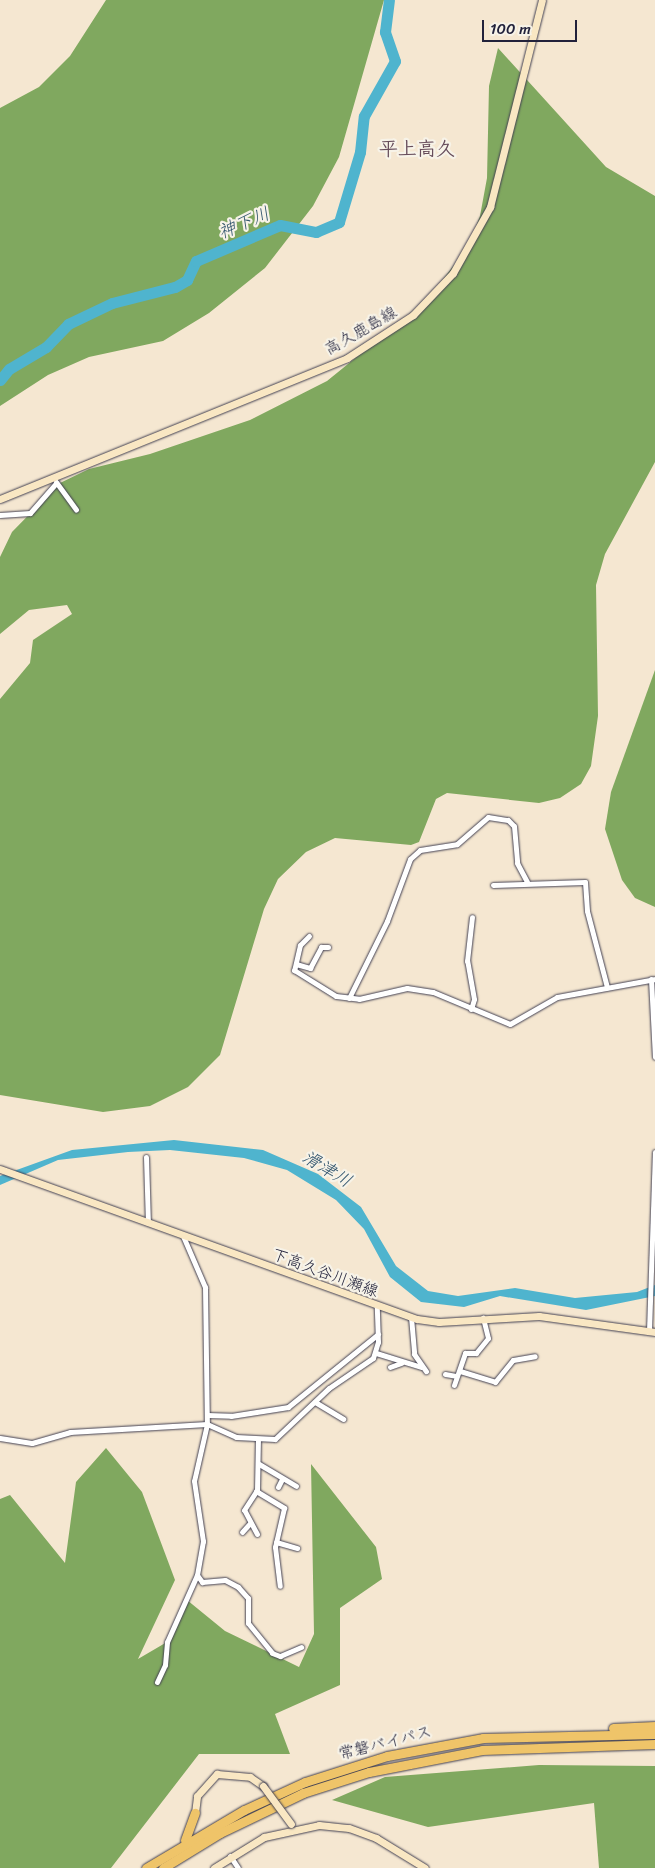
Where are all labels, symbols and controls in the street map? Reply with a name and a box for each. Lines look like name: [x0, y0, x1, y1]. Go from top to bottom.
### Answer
scale bar: [485, 10, 580, 42]
text: 100 m: [490, 16, 531, 42]
district label: 平上高久: [379, 138, 455, 160]
water label: 神下川: [215, 203, 273, 243]
street label: 高久鹿島線: [322, 303, 400, 359]
water label: 滑津川: [298, 1146, 356, 1192]
street label: 下高久谷川瀬線: [269, 1245, 381, 1301]
street label: 常磐バイパス: [336, 1722, 434, 1764]

